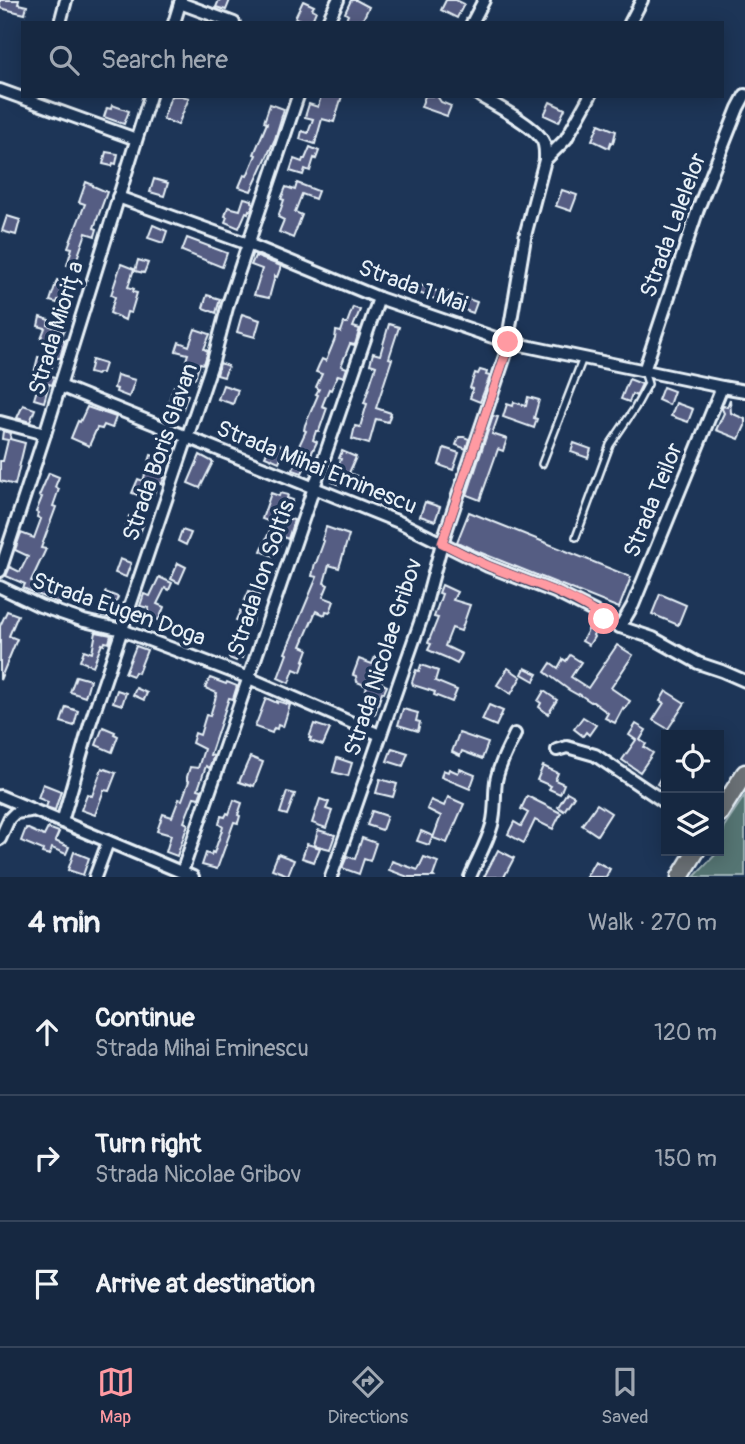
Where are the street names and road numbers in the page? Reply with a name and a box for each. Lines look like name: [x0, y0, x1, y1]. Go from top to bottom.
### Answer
street label: Strada Lalelelor: [633, 149, 713, 301]
street label: Strada 1 Mai: [355, 253, 471, 319]
street label: Strada Miorița: [22, 258, 90, 398]
street label: Strada Boris Glavan: [116, 359, 204, 545]
street label: Strada Mihai Eminescu: [212, 413, 422, 521]
street label: Strada Teilor: [617, 438, 689, 562]
street label: Strada Ion Soltîs: [221, 496, 301, 660]
street label: Strada Nicolae Gribov: [337, 554, 429, 760]
street label: Strada Eugen Doga: [28, 566, 210, 652]

